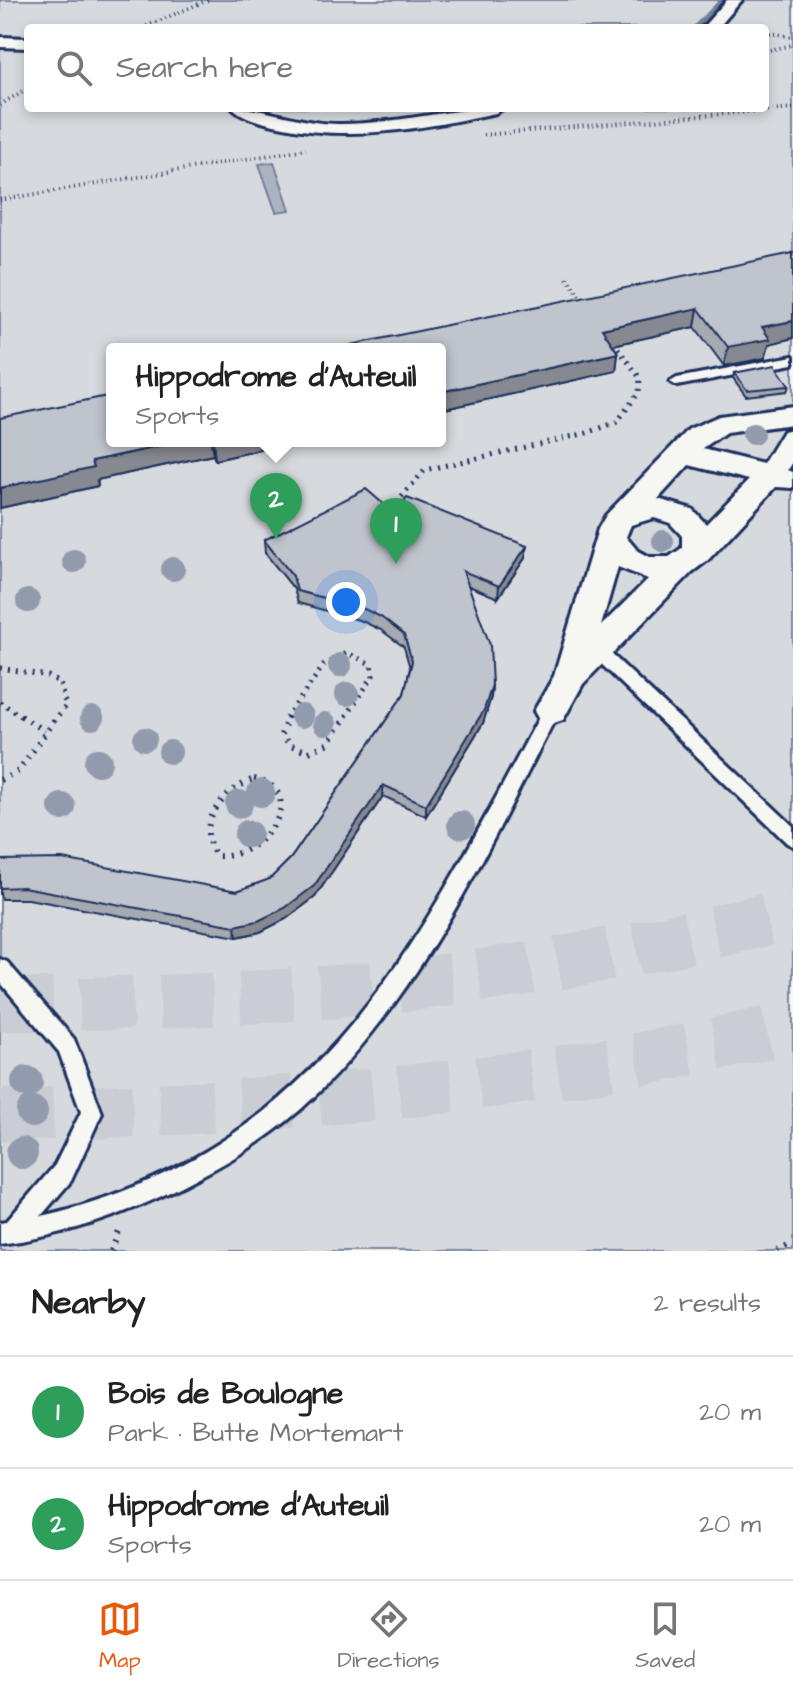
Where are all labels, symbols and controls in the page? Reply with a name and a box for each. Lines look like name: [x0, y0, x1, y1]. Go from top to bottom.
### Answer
search box: [24, 24, 769, 112]
icon: search: [52, 46, 96, 90]
text: Search here: [116, 47, 293, 89]
popup: [106, 343, 446, 447]
text: Hippodrome d'Auteuil: [136, 356, 416, 398]
text: Sports: [136, 398, 219, 434]
pin: 2: [250, 473, 302, 539]
pin: 1: [370, 498, 422, 564]
your location: [326, 582, 366, 622]
text: Nearby: [32, 1279, 146, 1327]
text: 2 results: [653, 1285, 761, 1321]
text: Bois de Boulogne: [108, 1373, 343, 1415]
text: 1: [56, 1394, 60, 1430]
text: 20 m: [699, 1394, 761, 1430]
text: Park · Butte Mortemart: [108, 1415, 403, 1451]
text: Hippodrome d'Auteuil: [108, 1485, 389, 1527]
text: 2: [51, 1506, 65, 1542]
text: 20 m: [699, 1506, 761, 1542]
text: Sports: [108, 1527, 192, 1563]
tab: Map: [98, 1597, 142, 1676]
tab: Directions: [337, 1597, 440, 1676]
tab: Saved: [635, 1597, 695, 1676]

